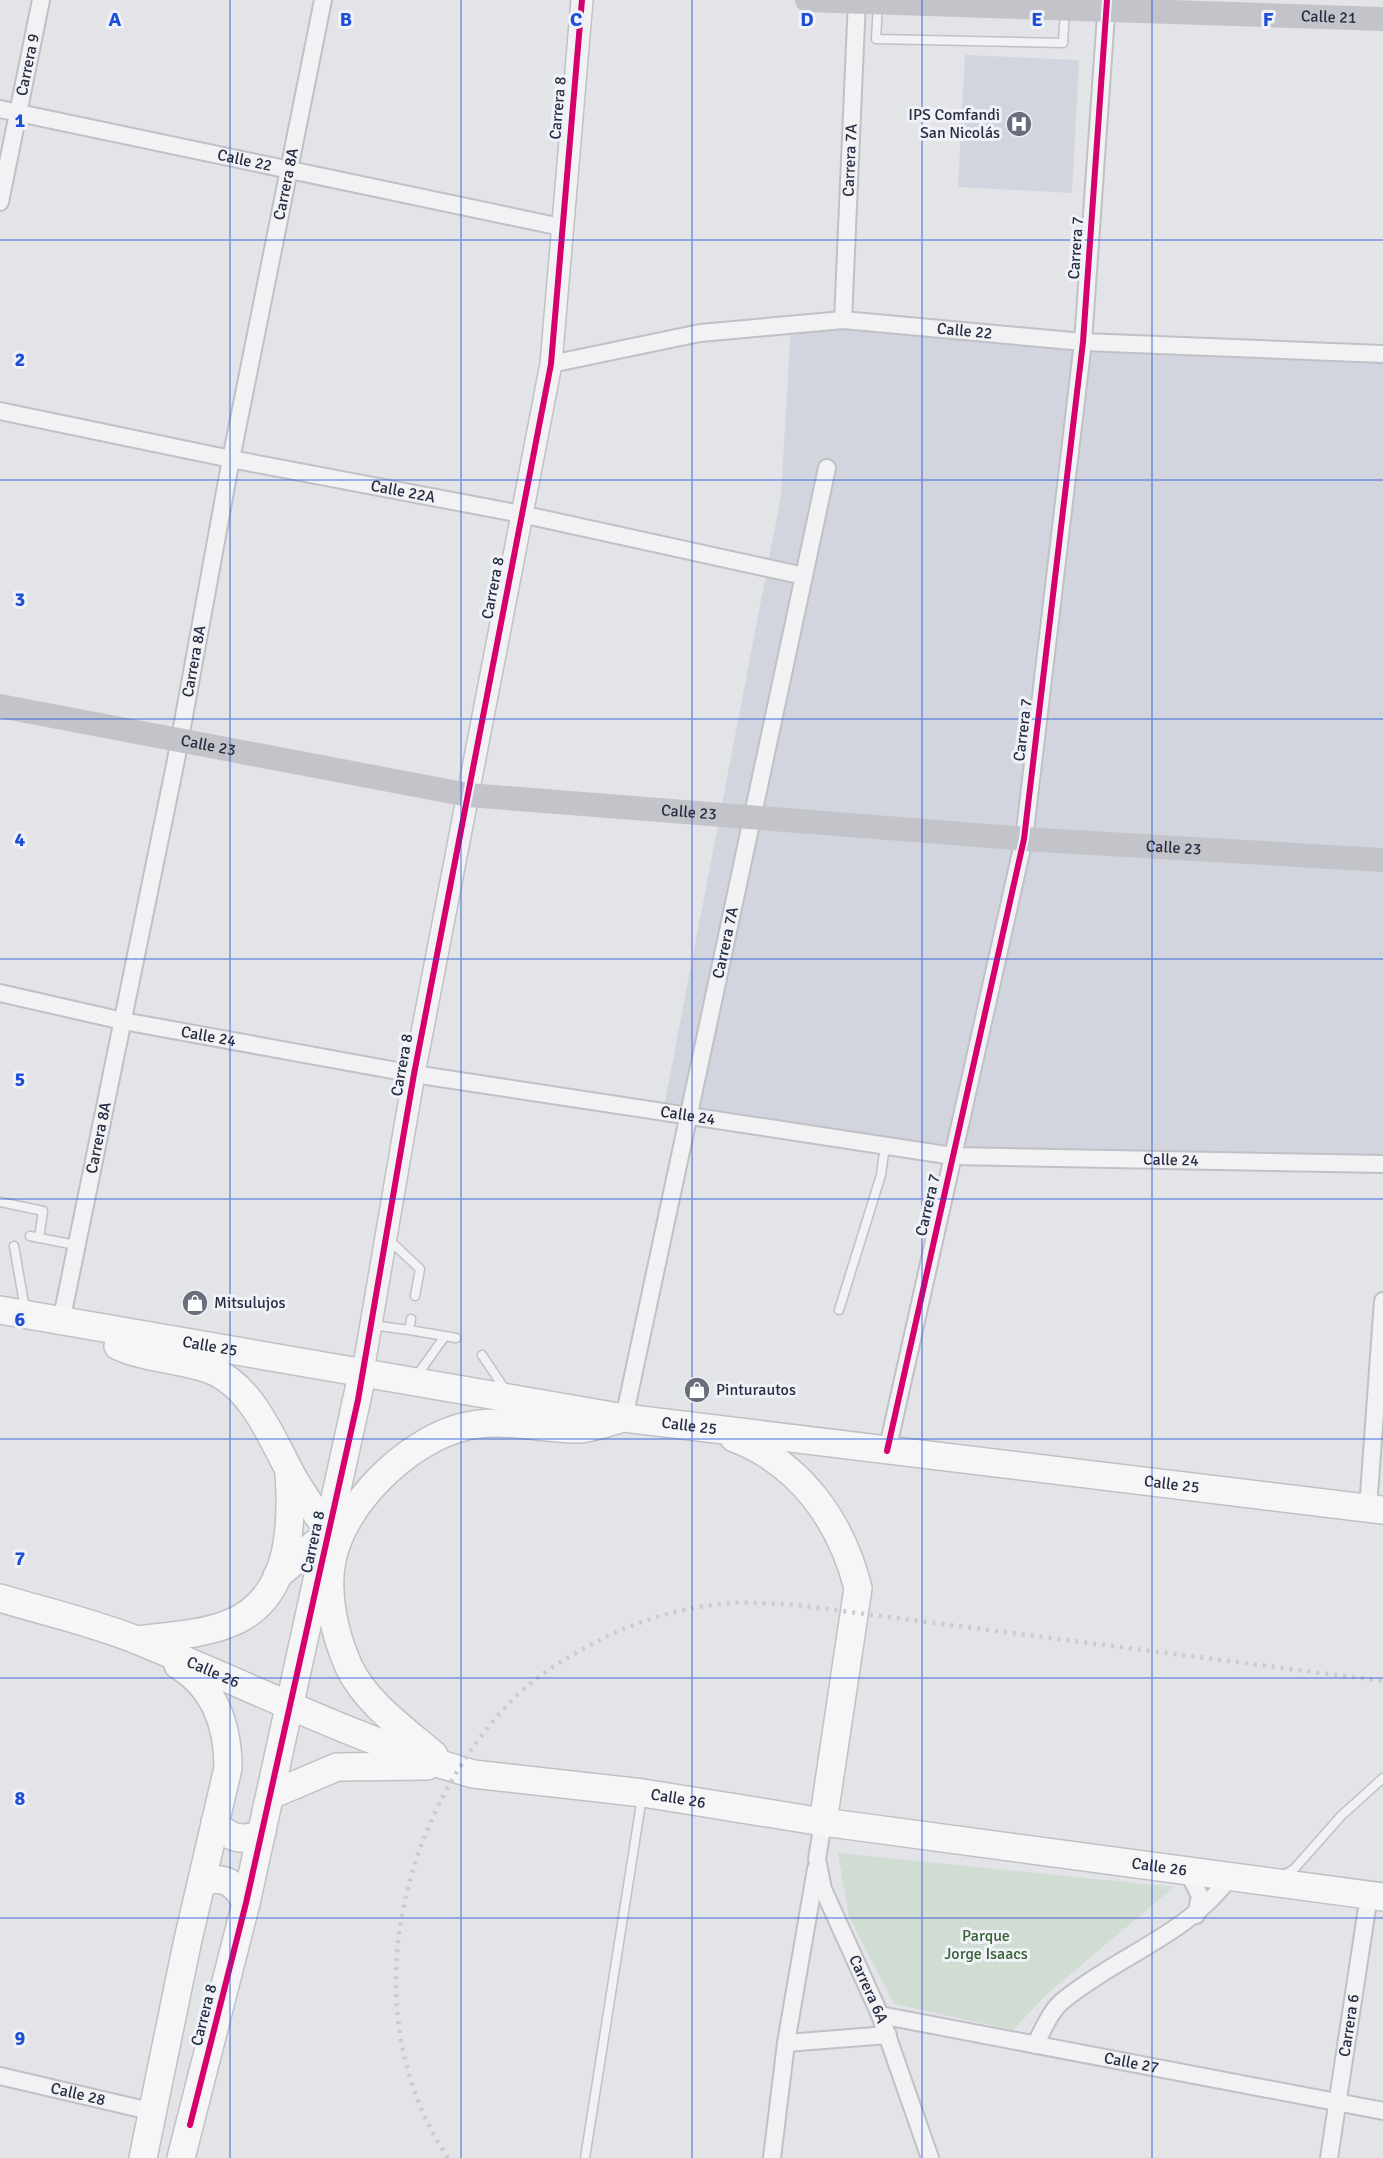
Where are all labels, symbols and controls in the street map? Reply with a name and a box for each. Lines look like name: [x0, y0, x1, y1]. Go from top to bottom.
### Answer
street label: Calle 21: [1301, 6, 1357, 28]
text: A: [109, 7, 122, 32]
text: B: [340, 7, 352, 32]
text: C: [570, 7, 582, 32]
text: D: [800, 7, 814, 32]
text: E: [1031, 7, 1043, 32]
text: F: [1263, 7, 1274, 32]
street label: Carrera 9: [12, 32, 44, 98]
street label: Carrera 8: [545, 76, 571, 140]
place label: IPS Comfandi San Nicolás: [908, 105, 1000, 143]
text: 1: [15, 108, 26, 133]
hospital icon: IPS Comfandi San Nicolás: [1004, 109, 1034, 139]
street label: Carrera 7A: [838, 123, 862, 197]
street label: Calle 22: [215, 145, 274, 176]
street label: Carrera 8A: [269, 146, 303, 222]
street label: Carrera 7: [1064, 216, 1088, 280]
street label: Calle 22: [936, 319, 993, 344]
text: 2: [15, 347, 25, 372]
street label: Calle 22A: [369, 476, 437, 508]
street label: Carrera 8: [477, 555, 509, 621]
text: 3: [15, 587, 25, 612]
street label: Carrera 8A: [178, 623, 210, 699]
street label: Carrera 7: [1009, 697, 1037, 763]
street label: Calle 23: [179, 731, 237, 761]
street label: Calle 23: [660, 800, 717, 825]
text: 4: [15, 827, 26, 852]
street label: Calle 23: [1145, 836, 1202, 859]
street label: Carrera 7A: [708, 905, 743, 981]
street label: Calle 24: [179, 1022, 238, 1051]
street label: Carrera 8: [387, 1032, 417, 1098]
text: 5: [15, 1067, 25, 1092]
street label: Carrera 8A: [82, 1100, 116, 1176]
street label: Calle 24: [659, 1102, 717, 1130]
street label: Calle 24: [1143, 1150, 1199, 1171]
street label: Carrera 7: [911, 1172, 945, 1238]
shop icon: Mitsulujos: [180, 1288, 210, 1318]
place label: Mitsulujos: [214, 1293, 286, 1313]
text: 6: [15, 1307, 26, 1332]
street label: Calle 25: [181, 1332, 239, 1361]
shop icon: Pinturautos: [682, 1375, 712, 1405]
place label: Pinturautos: [716, 1380, 796, 1400]
street label: Calle 25: [660, 1413, 718, 1439]
street label: Calle 25: [1143, 1471, 1201, 1498]
street label: Carrera 8: [297, 1509, 329, 1575]
text: 7: [15, 1546, 26, 1571]
street label: Calle 26: [184, 1652, 243, 1693]
street label: Calle 26: [649, 1784, 707, 1813]
text: 8: [15, 1786, 26, 1811]
street label: Calle 26: [1130, 1853, 1188, 1881]
park label: Parque Jorge Isaacs: [944, 1926, 1028, 1964]
street label: Carrera 6A: [844, 1952, 892, 2026]
street label: Carrera 8: [187, 1982, 221, 2048]
street label: Carrera 6: [1335, 1993, 1364, 2058]
text: 9: [15, 2026, 26, 2051]
street label: Calle 27: [1102, 2048, 1161, 2078]
street label: Calle 28: [49, 2078, 107, 2110]

